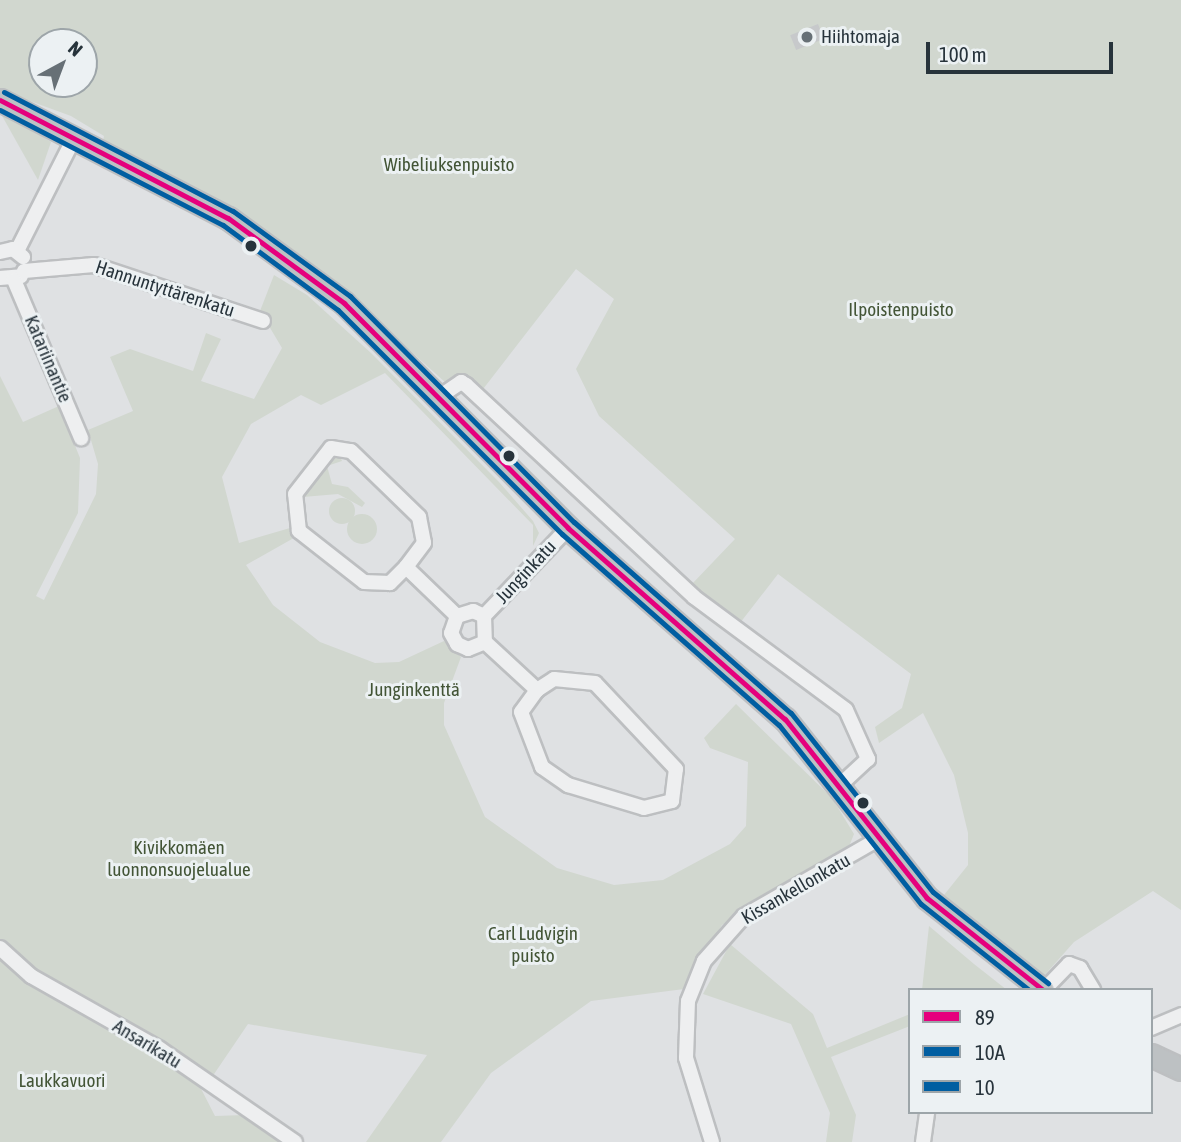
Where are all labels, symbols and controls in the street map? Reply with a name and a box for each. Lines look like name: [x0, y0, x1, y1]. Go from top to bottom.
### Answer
place label: Hiihtomaja: [821, 26, 900, 48]
north arrow: [28, 28, 98, 98]
scale bar: [929, 28, 1116, 72]
marker: Hiihtomaja: [799, 29, 815, 45]
text: N: [64, 37, 87, 61]
text: 100 m: [939, 42, 987, 66]
park label: Wibeliuksenpuisto: [384, 154, 514, 176]
unlabelled marker: [244, 239, 258, 253]
street label: Hannuntyttärenkatu: [92, 256, 238, 322]
park label: Ilpoistenpuisto: [848, 299, 954, 321]
street label: Katariinantie: [20, 312, 76, 406]
unlabelled marker: [502, 449, 516, 463]
street label: Junginkatu: [491, 536, 561, 608]
park label: Junginkenttä: [368, 679, 460, 701]
unlabelled marker: [856, 796, 870, 810]
park label: Kivikkomäen luonnonsuojelualue: [107, 837, 251, 881]
street label: Kissankellonkatu: [738, 849, 854, 929]
park label: Carl Ludvigin puisto: [488, 923, 578, 967]
legend: [908, 988, 1153, 1114]
text: 89: [975, 1005, 995, 1029]
street label: Ansarikatu: [109, 1015, 185, 1073]
text: 10A: [975, 1040, 1005, 1064]
park label: Laukkavuori: [19, 1070, 105, 1092]
text: 10: [975, 1075, 995, 1099]

